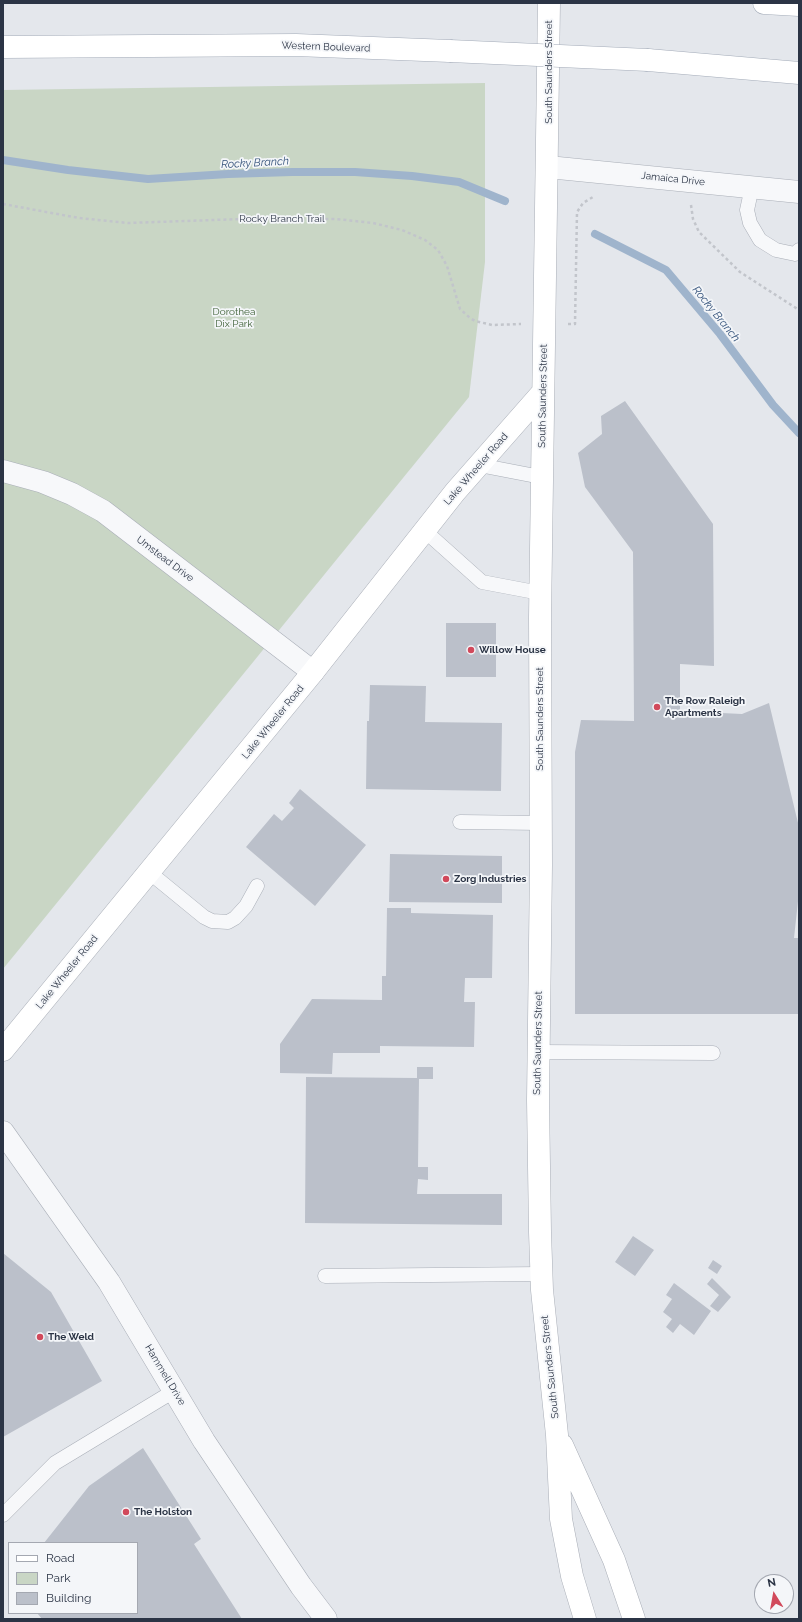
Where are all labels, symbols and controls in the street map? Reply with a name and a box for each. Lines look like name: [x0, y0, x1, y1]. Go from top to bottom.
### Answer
street label: South Saunders Street: [543, 20, 555, 124]
street label: Western Boulevard: [281, 39, 371, 55]
water label: Rocky Branch: [221, 155, 289, 171]
street label: Jamaica Drive: [640, 170, 706, 188]
street label: Rocky Branch Trail: [239, 213, 325, 225]
water label: Rocky Branch: [689, 283, 743, 345]
park label: Dorothea Dix Park: [213, 306, 255, 330]
street label: South Saunders Street: [536, 344, 550, 448]
street label: Lake Wheeler Road: [441, 431, 511, 507]
street label: Umstead Drive: [134, 534, 196, 584]
place label: Willow House: [479, 644, 546, 656]
marker: Willow House: [466, 645, 476, 655]
street label: South Saunders Street: [534, 667, 546, 771]
street label: Lake Wheeler Road: [240, 683, 306, 761]
place label: The Row Raleigh Apartments: [665, 695, 745, 718]
marker: The Row Raleigh Apartments: [652, 702, 662, 712]
place label: Zorg Industries: [454, 873, 526, 885]
marker: Zorg Industries: [441, 874, 451, 884]
street label: Lake Wheeler Road: [34, 933, 100, 1011]
street label: South Saunders Street: [531, 991, 545, 1095]
street label: South Saunders Street: [539, 1315, 561, 1419]
place label: The Weld: [48, 1331, 94, 1343]
marker: The Weld: [35, 1332, 45, 1342]
street label: Hammell Drive: [142, 1342, 188, 1408]
place label: The Holston: [134, 1506, 192, 1518]
marker: The Holston: [121, 1507, 131, 1517]
legend: [8, 1542, 138, 1614]
text: Road: [46, 1551, 75, 1565]
text: Park: [46, 1571, 71, 1585]
north arrow: [754, 1574, 794, 1614]
text: N: [766, 1576, 777, 1590]
text: Building: [46, 1591, 92, 1605]

